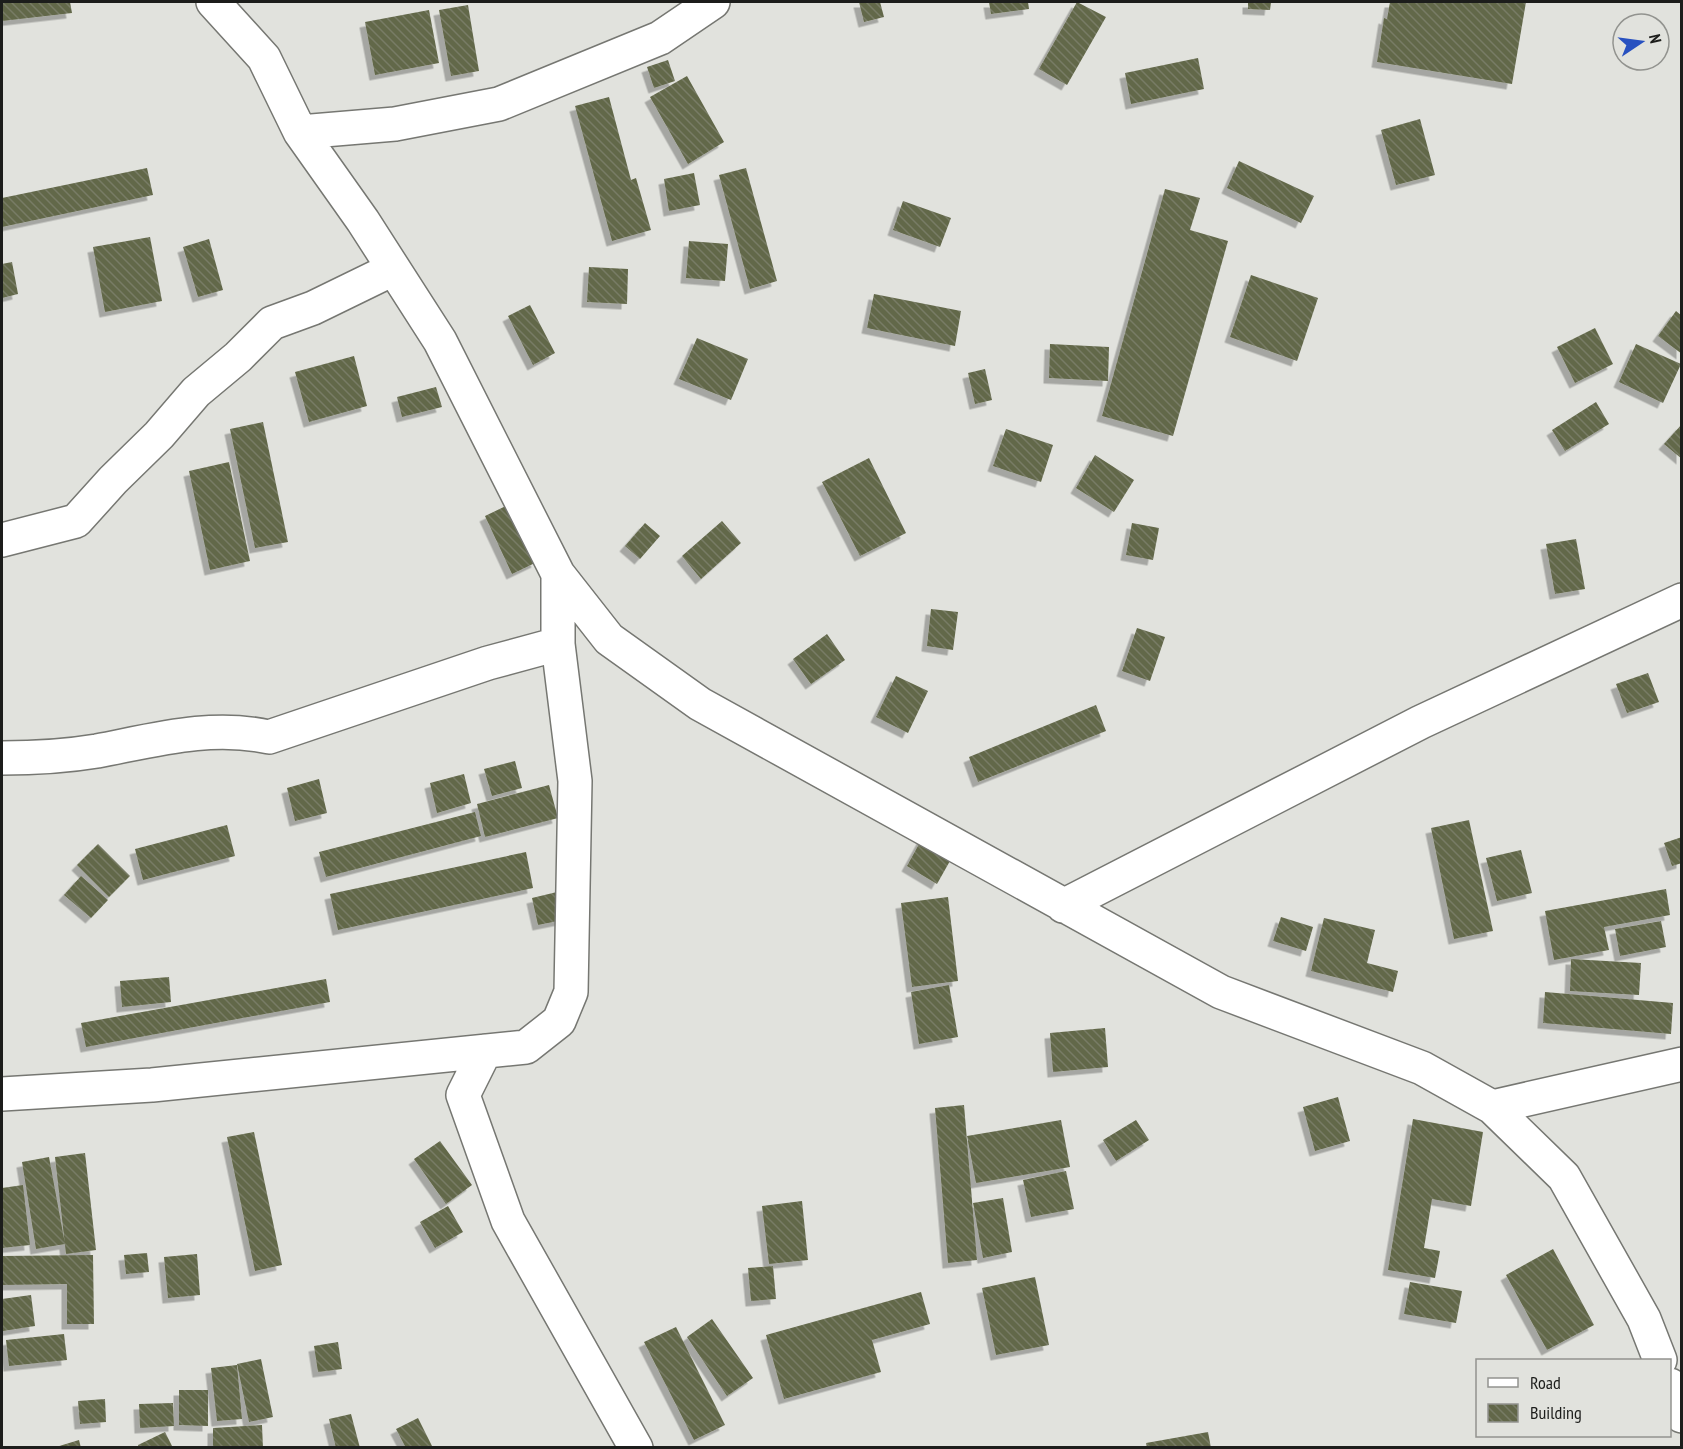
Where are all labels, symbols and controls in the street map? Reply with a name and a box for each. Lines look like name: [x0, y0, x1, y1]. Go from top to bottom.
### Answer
north arrow: [1611, 12, 1671, 72]
text: N: [1645, 32, 1666, 45]
legend: [1476, 1359, 1671, 1437]
text: Road: [1530, 1371, 1561, 1394]
text: Building: [1530, 1401, 1582, 1424]

